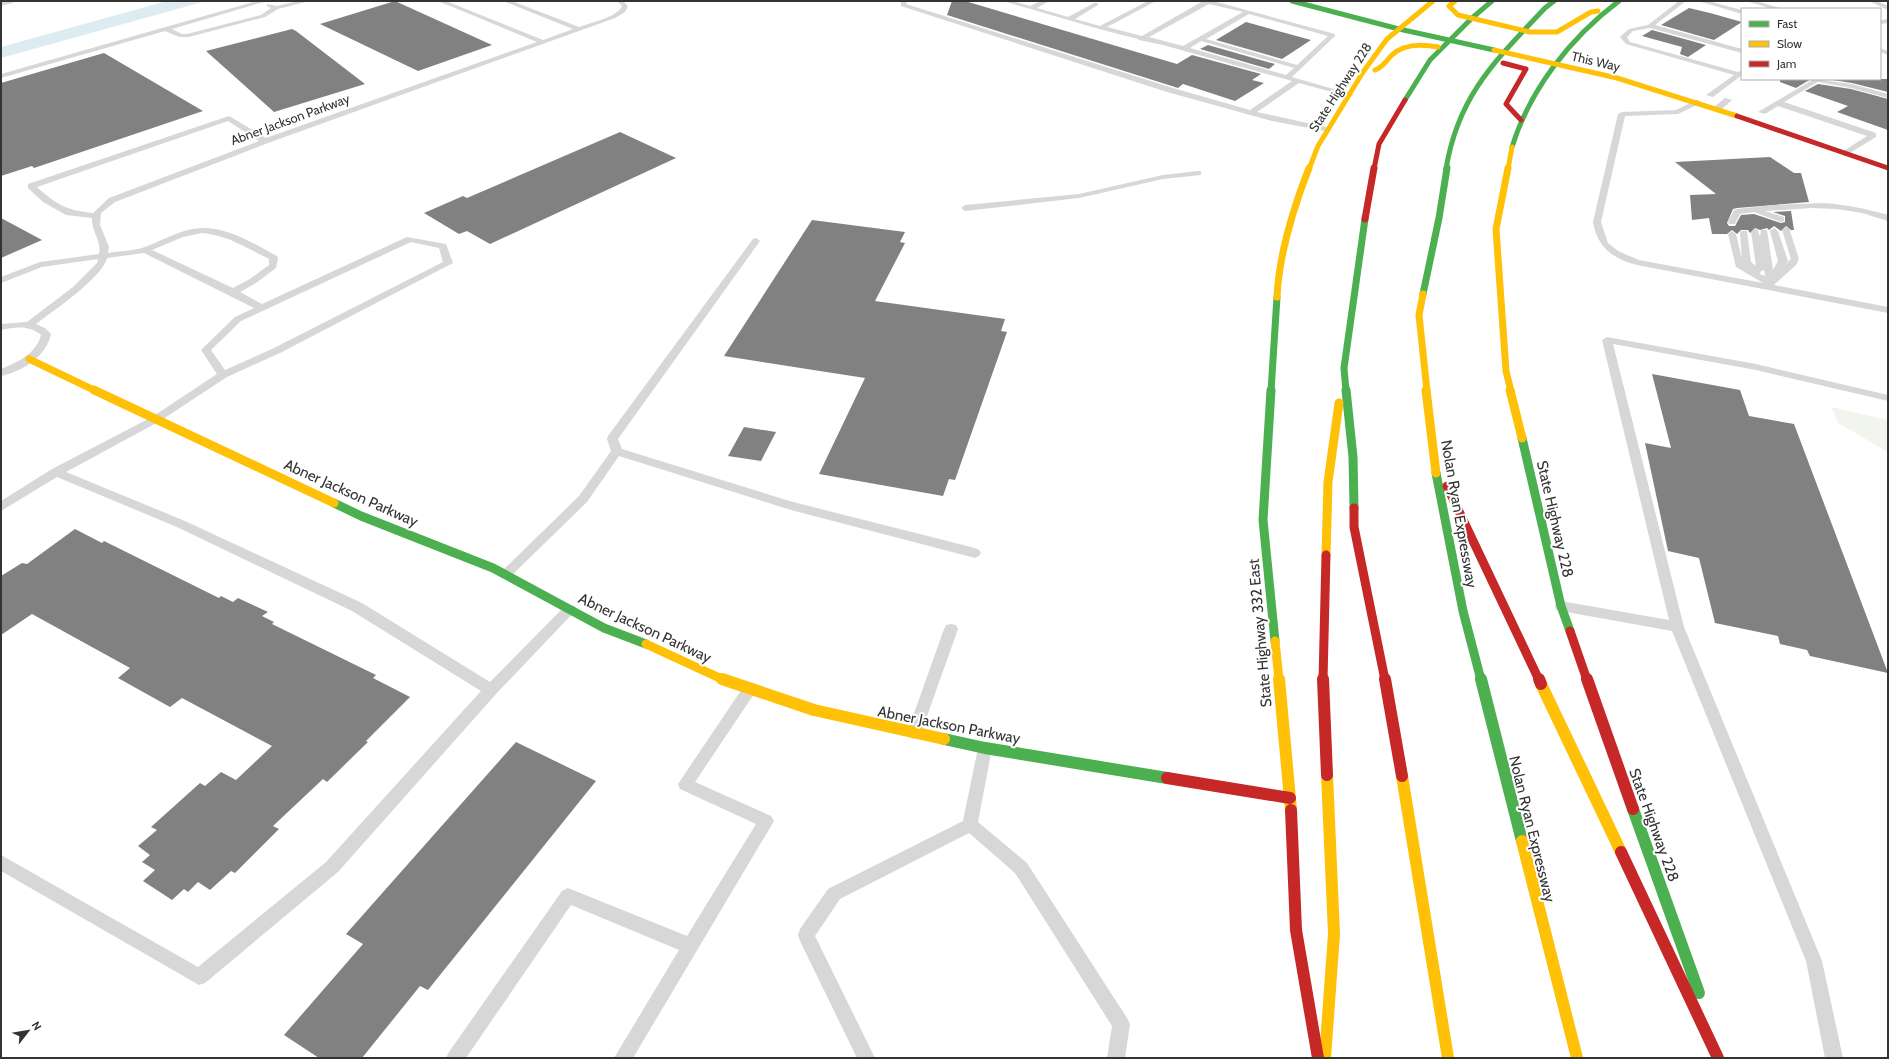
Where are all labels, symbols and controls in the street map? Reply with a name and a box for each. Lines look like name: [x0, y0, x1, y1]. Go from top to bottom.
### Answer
legend: [1741, 8, 1881, 80]
text: Fast: [1777, 16, 1797, 31]
text: Slow: [1777, 36, 1802, 51]
street label: State Highway 228: [1305, 39, 1375, 135]
street label: This Way: [1570, 48, 1622, 74]
text: Jam: [1776, 56, 1796, 71]
street label: Abner Jackson Parkway: [228, 90, 352, 148]
street label: Nolan Ryan Expressway: [1437, 438, 1481, 590]
street label: Abner Jackson Parkway: [281, 455, 421, 531]
street label: State Highway 228: [1533, 459, 1577, 579]
street label: State Highway 332 East: [1245, 558, 1275, 708]
street label: Abner Jackson Parkway: [576, 589, 715, 667]
street label: Abner Jackson Parkway: [876, 702, 1022, 748]
street label: Nolan Ryan Expressway: [1505, 754, 1559, 904]
street label: State Highway 228: [1625, 766, 1683, 884]
north arrow: [8, 1011, 48, 1051]
text: N: [29, 1019, 45, 1033]

